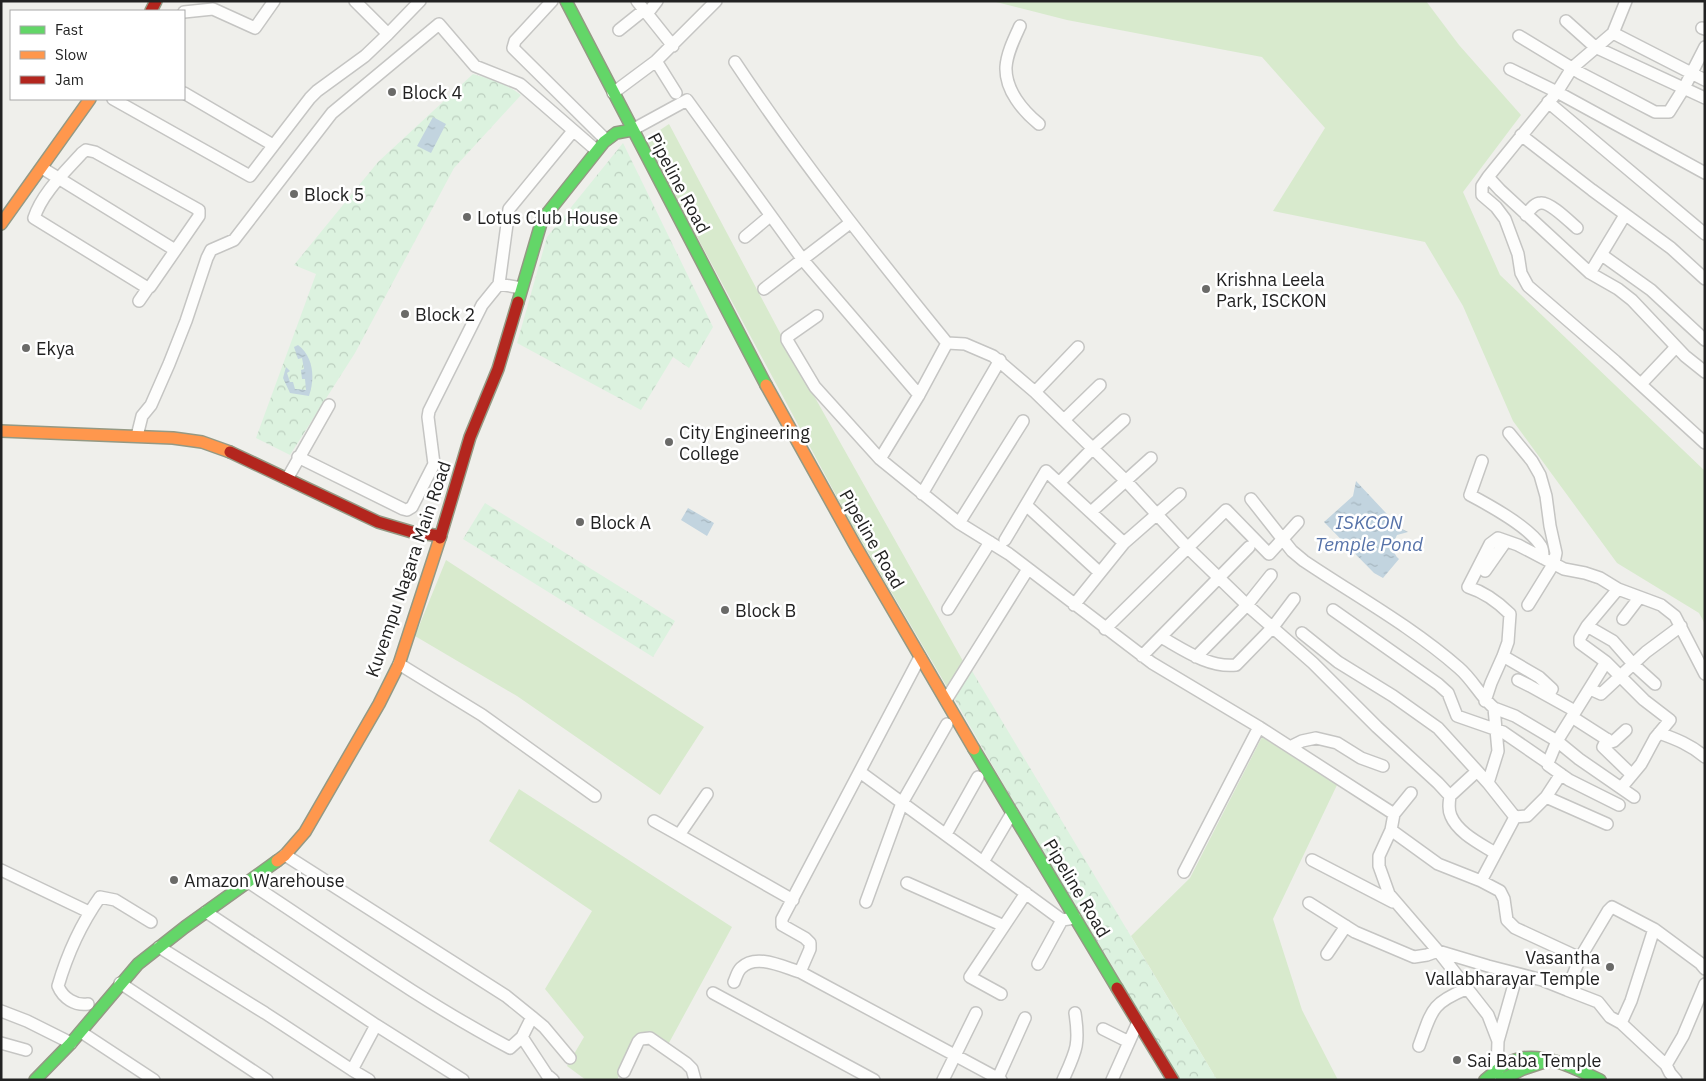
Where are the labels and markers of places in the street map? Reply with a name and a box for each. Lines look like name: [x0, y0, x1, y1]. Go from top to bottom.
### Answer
place label: Block 4: [402, 81, 463, 104]
marker: Block 4: [386, 86, 398, 98]
place label: Block 5: [304, 183, 364, 206]
marker: Block 5: [288, 188, 300, 200]
place label: Lotus Club House: [477, 206, 618, 229]
marker: Lotus Club House: [461, 211, 473, 223]
place label: Krishna Leela Park, ISCKON: [1216, 268, 1327, 312]
marker: Krishna Leela Park, ISCKON: [1200, 283, 1212, 295]
place label: Block 2: [415, 303, 475, 326]
marker: Block 2: [399, 308, 411, 320]
place label: Ekya: [36, 337, 75, 360]
marker: Ekya: [20, 342, 32, 354]
place label: City Engineering College: [679, 421, 810, 465]
marker: City Engineering College: [663, 436, 675, 448]
place label: Block A: [590, 511, 652, 534]
marker: Block A: [574, 516, 586, 528]
place label: Block B: [735, 599, 796, 622]
marker: Block B: [719, 604, 731, 616]
place label: Amazon Warehouse: [184, 869, 345, 892]
marker: Amazon Warehouse: [168, 874, 180, 886]
place label: Vasantha Vallabharayar Temple: [1425, 946, 1600, 990]
marker: Vasantha Vallabharayar Temple: [1604, 961, 1616, 973]
place label: Sai Baba Temple: [1467, 1049, 1602, 1072]
marker: Sai Baba Temple: [1451, 1054, 1463, 1066]

